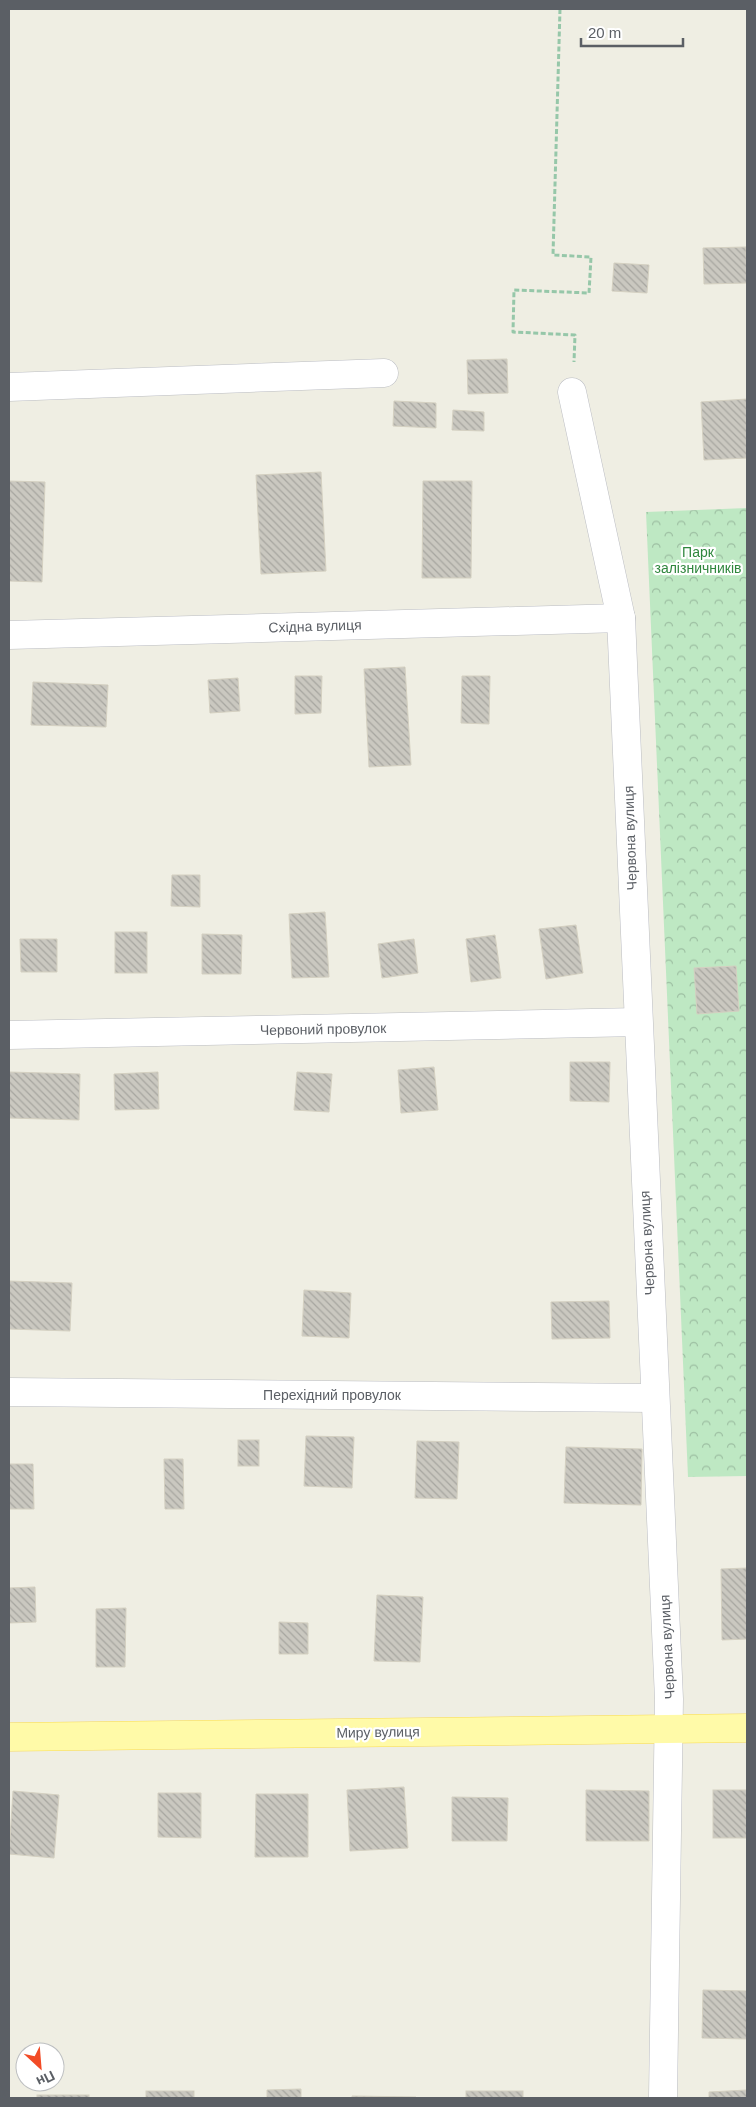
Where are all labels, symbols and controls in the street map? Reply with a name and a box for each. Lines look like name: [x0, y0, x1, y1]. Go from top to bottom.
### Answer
scale bar: [581, 15, 684, 47]
text: 20 m: [588, 24, 621, 41]
park label: Парк залізничників: [655, 544, 741, 576]
street label: Східна вулиця: [268, 616, 362, 636]
street label: Червона вулиця: [620, 785, 640, 891]
street label: Червоний провулок: [260, 1020, 387, 1038]
street label: Червона вулиця: [636, 1190, 658, 1296]
street label: Перехідний провулок: [263, 1387, 402, 1403]
street label: Червона вулиця: [656, 1594, 678, 1700]
street label: Миру вулиця: [336, 1723, 420, 1741]
north arrow: [15, 2042, 65, 2092]
text: Пн: [34, 2067, 58, 2090]

